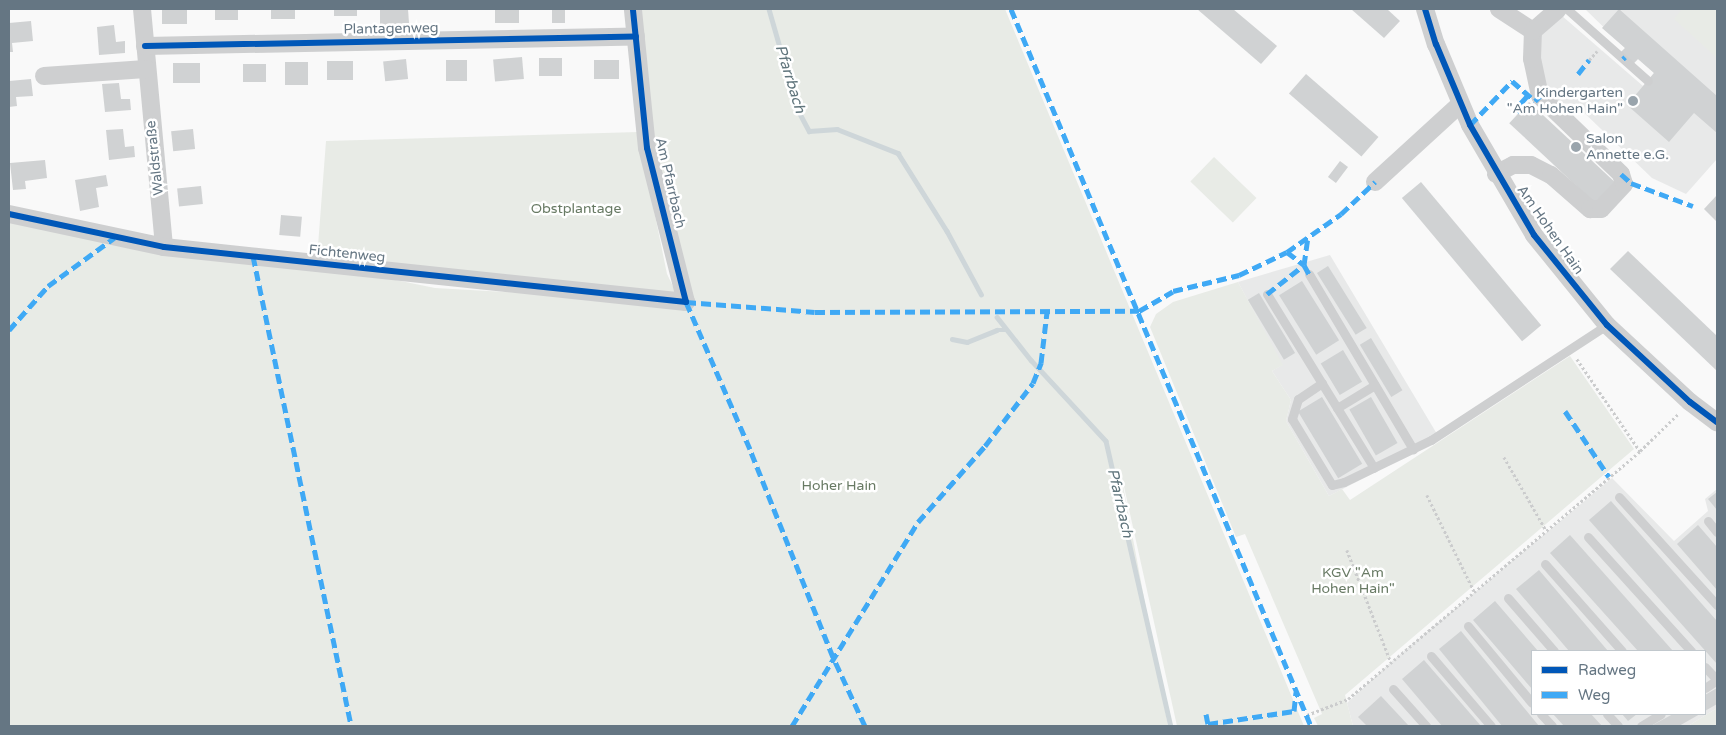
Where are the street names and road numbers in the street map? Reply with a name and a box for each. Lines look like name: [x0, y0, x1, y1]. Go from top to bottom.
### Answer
street label: Plantagenweg: [343, 20, 439, 38]
street label: Waldstraße: [143, 120, 167, 196]
street label: Am Pfarrbach: [651, 136, 689, 230]
street label: Am Hohen Hain: [1513, 182, 1587, 278]
street label: Fichtenweg: [308, 242, 386, 266]

